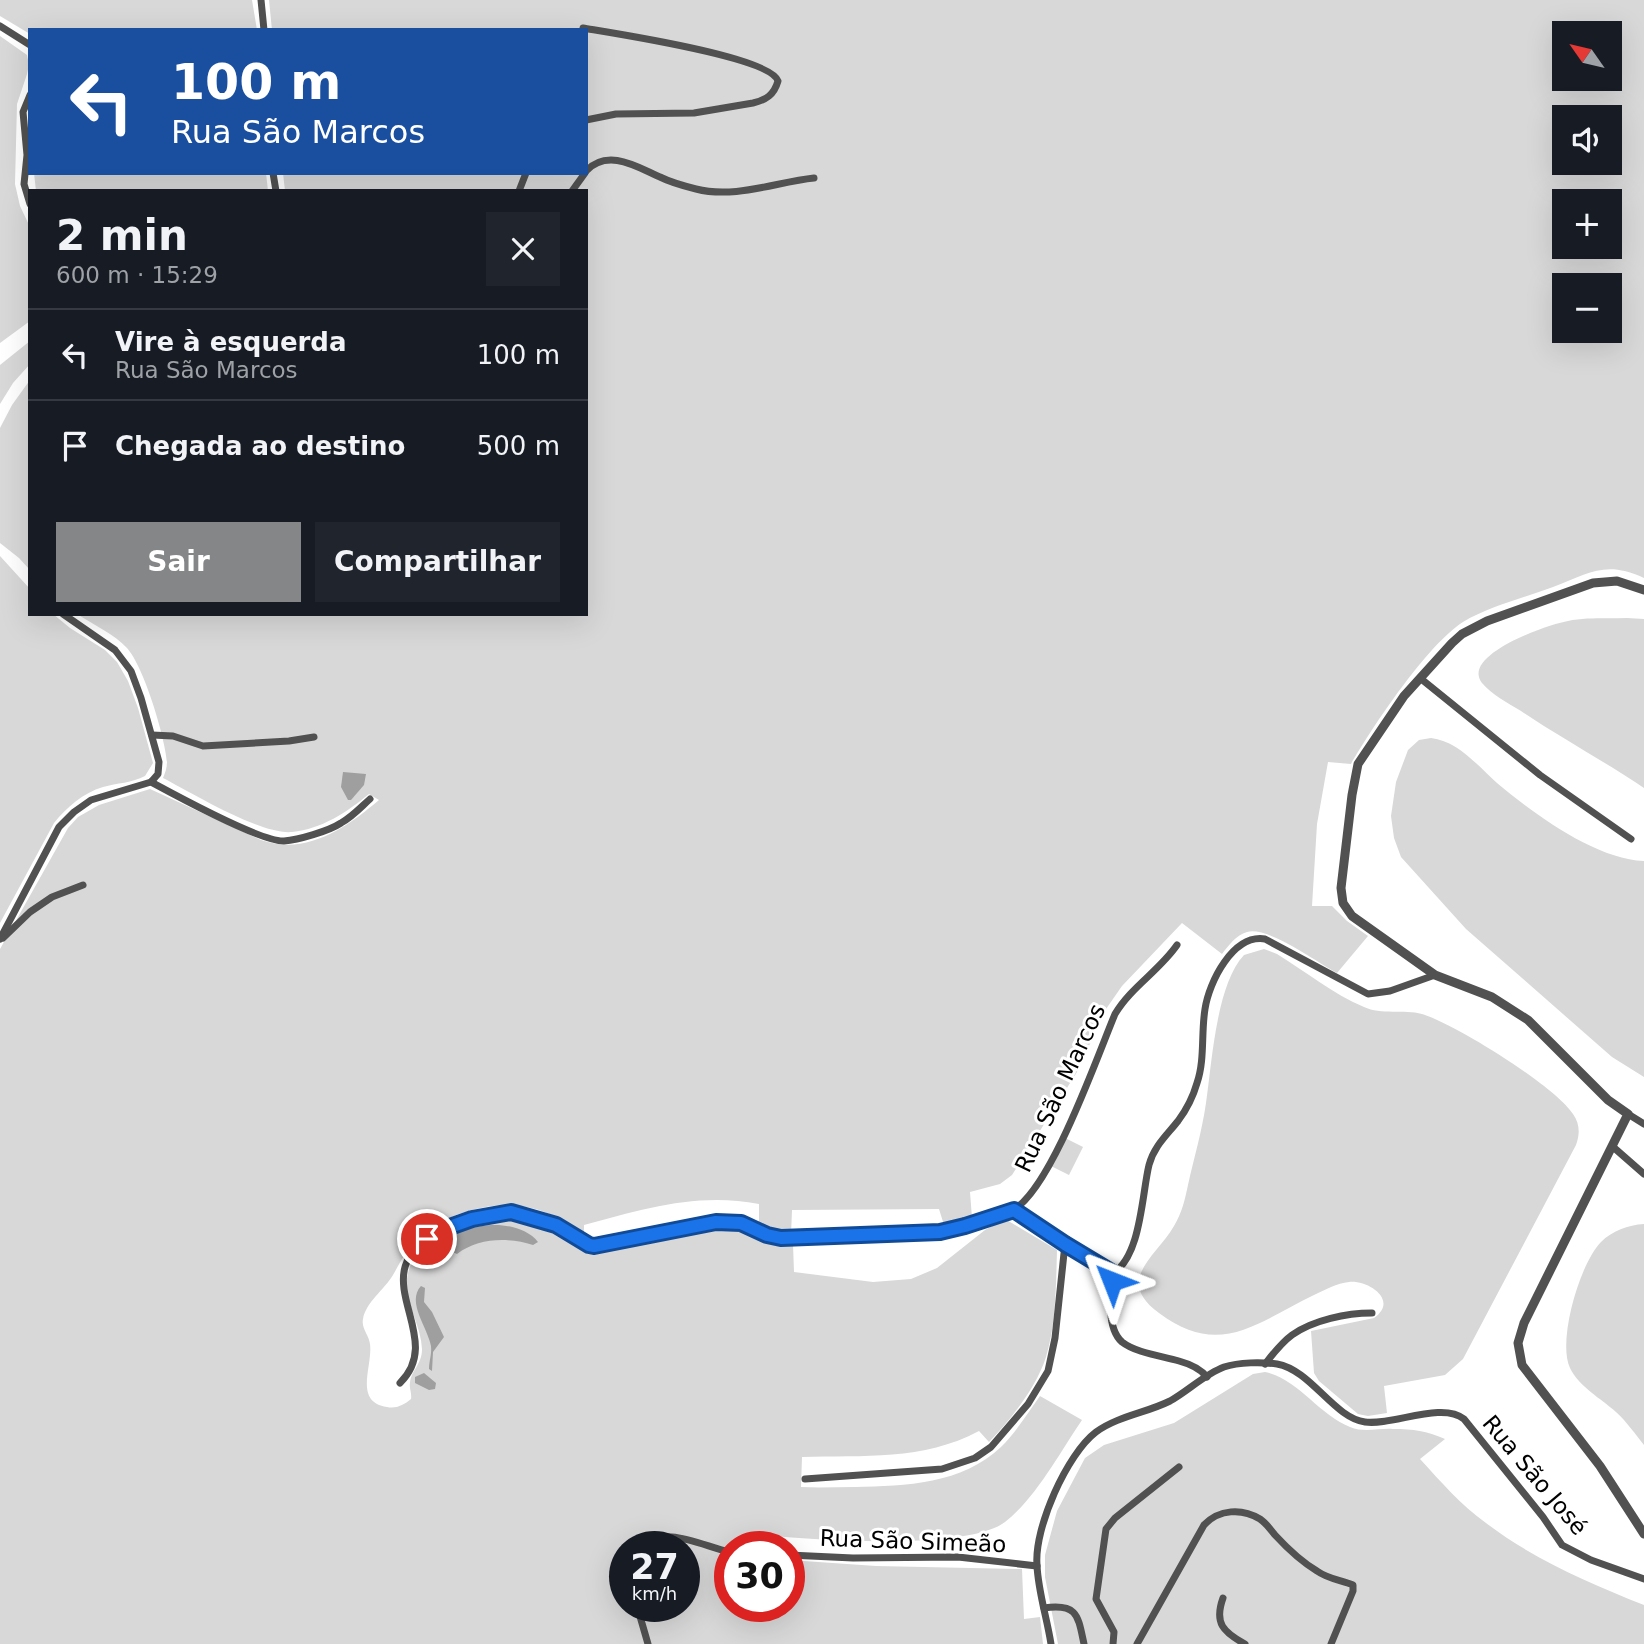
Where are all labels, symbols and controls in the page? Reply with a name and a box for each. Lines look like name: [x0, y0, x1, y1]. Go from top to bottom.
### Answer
north arrow: [1552, 21, 1622, 91]
map controls: [1552, 21, 1622, 343]
text: 100 m: [171, 54, 341, 111]
icon: left: [56, 56, 147, 147]
button: sound: [1552, 105, 1622, 175]
text: Rua São Marcos: [171, 113, 425, 151]
button: +: [1552, 189, 1622, 259]
text: 2 min: [56, 211, 188, 260]
button: close: [486, 212, 560, 286]
text: 600 m · 15:29: [56, 262, 218, 288]
button: −: [1552, 273, 1622, 343]
text: Vire à esquerda: [115, 327, 347, 357]
icon: left: [56, 336, 94, 374]
text: 100 m: [477, 340, 560, 370]
text: Rua São Marcos: [115, 357, 298, 383]
icon: arrive: [56, 427, 94, 465]
text: Chegada ao destino: [115, 431, 405, 461]
text: 500 m: [477, 431, 560, 461]
button: Sair: [56, 522, 301, 602]
button: Compartilhar: [315, 522, 560, 602]
street label: Rua São Marcos: [1010, 1000, 1110, 1176]
pin: [397, 1209, 457, 1269]
icon: arrive: [408, 1220, 446, 1258]
position arrow: [1075, 1244, 1149, 1318]
street label: Rua São José: [1477, 1410, 1593, 1540]
street label: Rua São Simeão: [819, 1525, 1007, 1557]
speed limit sign: 30: [714, 1531, 805, 1622]
text: 27: [630, 1547, 679, 1587]
text: km/h: [632, 1583, 677, 1604]

